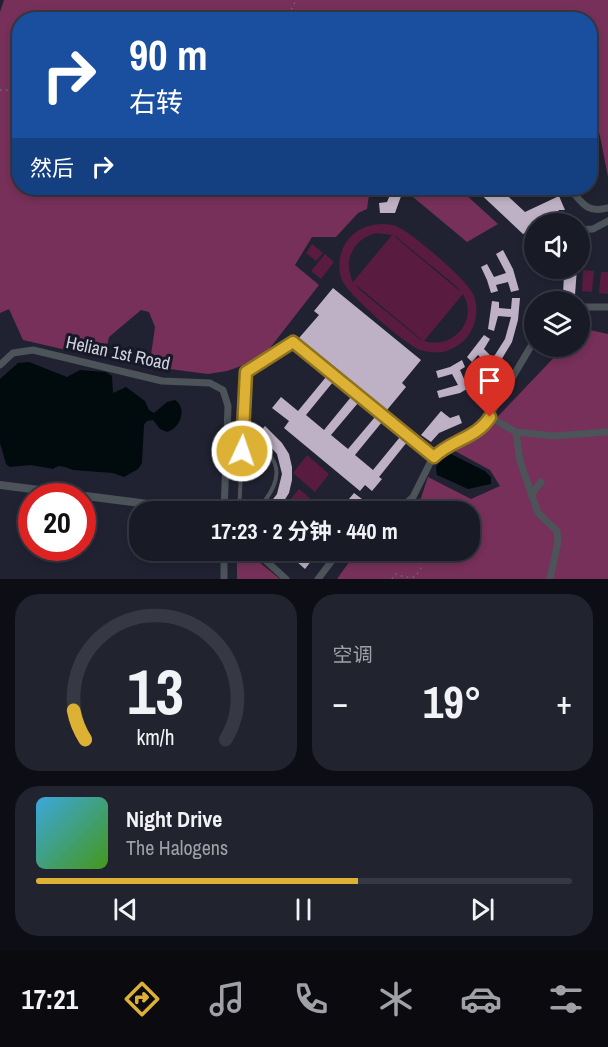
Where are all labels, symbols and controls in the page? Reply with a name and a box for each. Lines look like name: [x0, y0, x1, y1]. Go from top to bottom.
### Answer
text: 90 m: [129, 27, 208, 83]
icon: right: [30, 36, 108, 114]
text: 右转: [129, 84, 183, 120]
icon: right: [86, 150, 119, 183]
text: 然后: [30, 153, 74, 183]
map controls: [524, 213, 590, 357]
button: sound: [524, 213, 590, 279]
button: layers: [524, 291, 590, 357]
street label: Helian 1st Road: [64, 329, 172, 376]
pin: [464, 355, 515, 417]
icon: arrive: [473, 364, 506, 397]
position arrow: [210, 419, 274, 483]
speed limit sign: 20: [18, 483, 96, 561]
text: 17:23 · 2 分钟 · 440 m: [211, 516, 398, 546]
text: 空调: [333, 641, 373, 668]
text: 13: [127, 649, 184, 733]
text: 19°: [423, 671, 482, 732]
text: −: [333, 680, 348, 724]
text: +: [556, 680, 572, 724]
text: km/h: [137, 723, 175, 752]
text: Night Drive: [126, 804, 222, 834]
text: The Halogens: [126, 834, 228, 861]
icon: previous: [109, 893, 142, 926]
icon: pause: [287, 893, 320, 926]
icon: next: [466, 893, 499, 926]
icon: directions: [121, 978, 163, 1020]
icon: music: [206, 978, 248, 1020]
icon: phone: [290, 978, 332, 1020]
icon: climate: [375, 978, 417, 1020]
icon: car: [460, 978, 502, 1020]
icon: filters: [545, 978, 587, 1020]
text: 17:21: [21, 981, 78, 1017]

